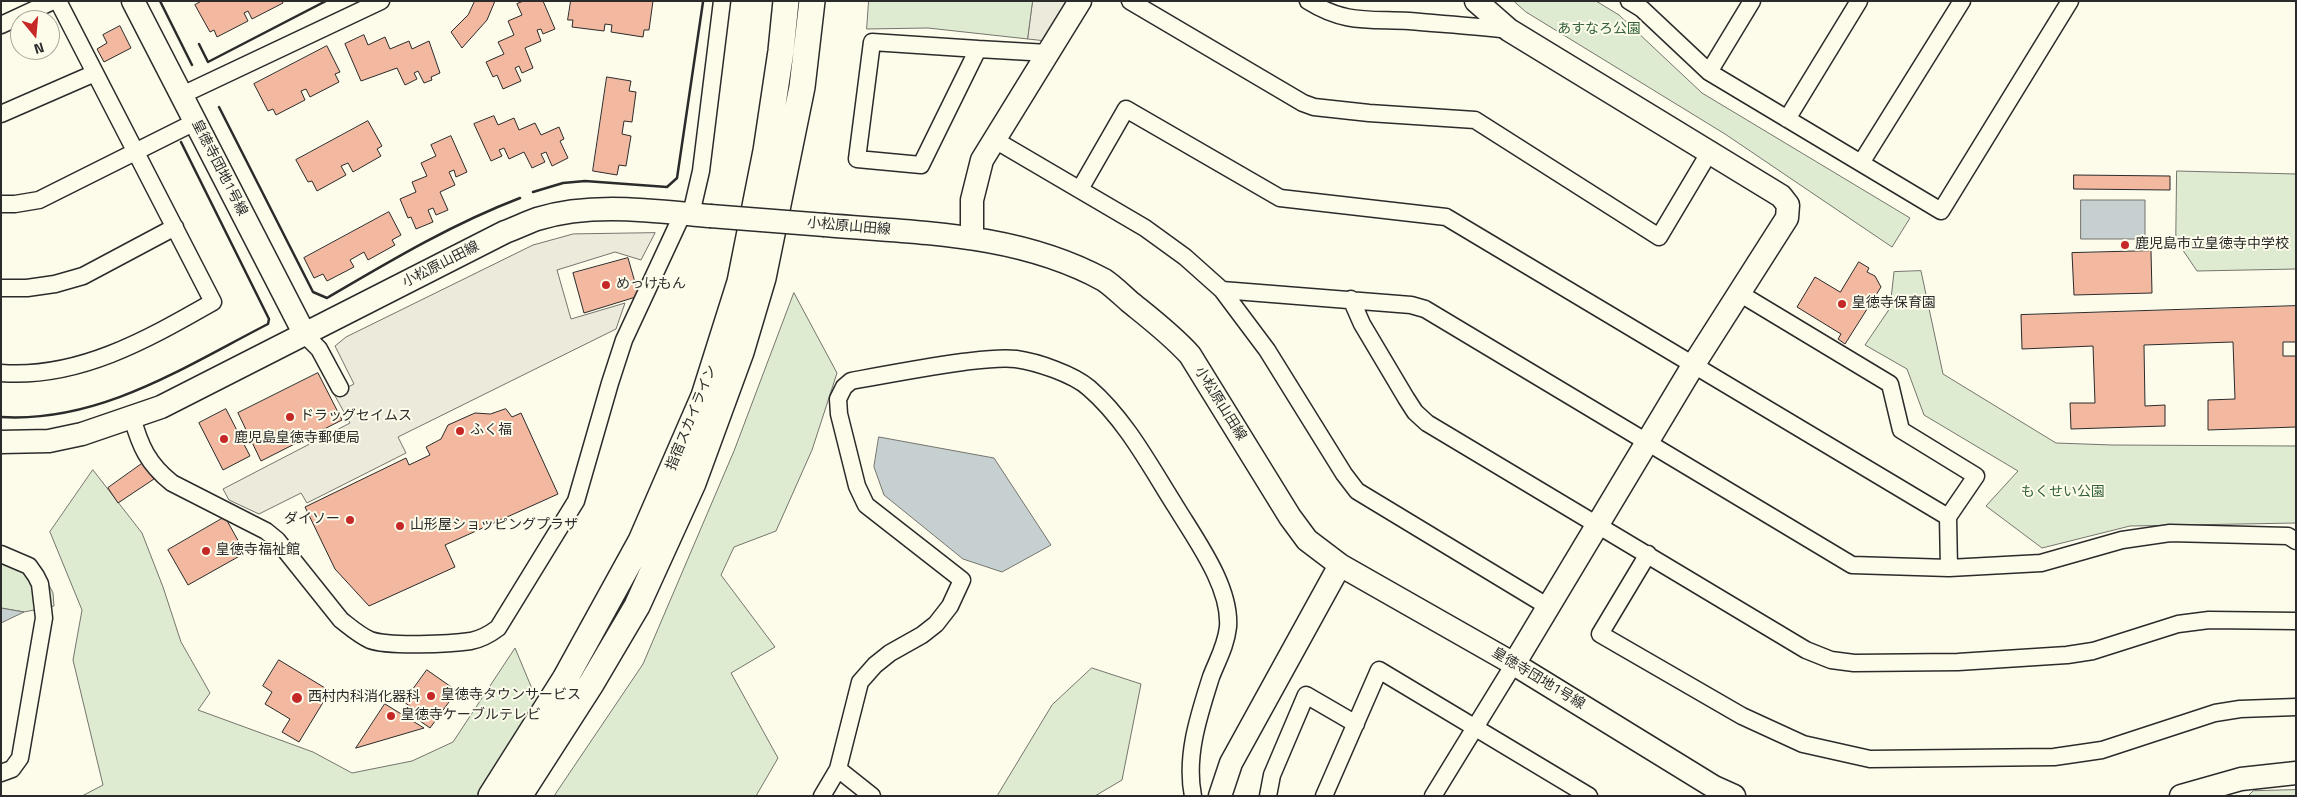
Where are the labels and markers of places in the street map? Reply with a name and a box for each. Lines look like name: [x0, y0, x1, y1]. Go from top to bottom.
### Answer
place label: 鹿児島市立皇徳寺中学校: [2135, 237, 2289, 253]
marker: 鹿児島市立皇徳寺中学校: [2119, 239, 2131, 251]
place label: めっけもん: [616, 277, 686, 293]
marker: めっけもん: [600, 279, 612, 291]
place label: 皇徳寺保育園: [1852, 296, 1936, 312]
marker: 皇徳寺保育園: [1836, 298, 1848, 310]
place label: ドラッグセイムス: [300, 409, 412, 425]
marker: ドラッグセイムス: [284, 411, 296, 423]
place label: ふく福: [470, 423, 512, 439]
marker: ふく福: [454, 425, 466, 437]
place label: 鹿児島皇徳寺郵便局: [234, 431, 360, 447]
marker: 鹿児島皇徳寺郵便局: [218, 433, 230, 445]
place label: ダイソー: [284, 512, 340, 528]
marker: ダイソー: [344, 514, 356, 526]
place label: 山形屋ショッピングプラザ: [410, 518, 578, 534]
marker: 山形屋ショッピングプラザ: [394, 520, 406, 532]
place label: 皇徳寺福祉館: [216, 543, 300, 559]
marker: 皇徳寺福祉館: [200, 545, 212, 557]
place label: 皇徳寺タウンサービス: [441, 688, 581, 704]
place label: 西村内科消化器科: [308, 690, 420, 706]
marker: 皇徳寺タウンサービス: [425, 690, 437, 702]
marker: 西村内科消化器科: [290, 691, 304, 705]
place label: 皇徳寺ケーブルテレビ: [401, 708, 541, 724]
marker: 皇徳寺ケーブルテレビ: [385, 710, 397, 722]

